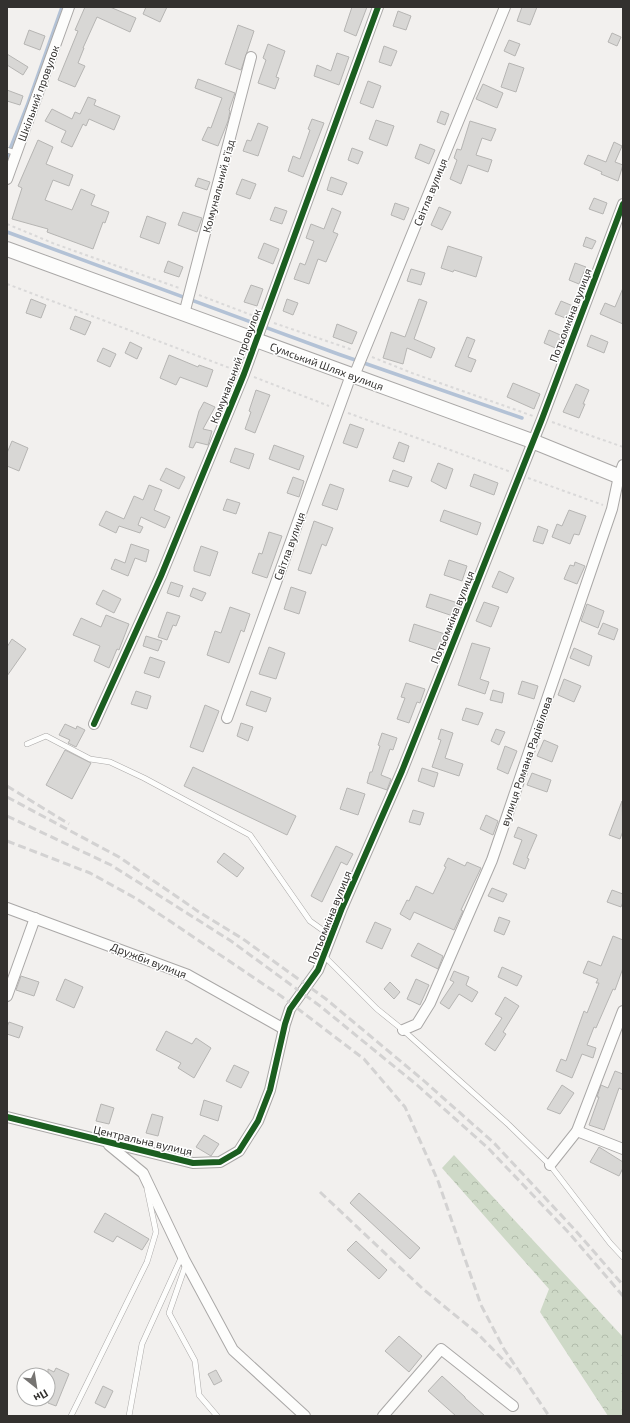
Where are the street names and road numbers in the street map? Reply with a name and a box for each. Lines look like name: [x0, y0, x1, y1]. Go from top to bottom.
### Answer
street label: Шкільний провулок: [15, 43, 62, 143]
street label: Комунальний в’їзд: [199, 138, 238, 234]
street label: Світла вулиця: [411, 156, 450, 228]
street label: Потьомкіна вулиця: [546, 266, 595, 364]
street label: Комунальний провулок: [207, 307, 264, 426]
street label: Сумський Шлях вулиця: [268, 339, 386, 394]
street label: Світла вулиця: [271, 510, 308, 582]
street label: Потьомкіна вулиця: [427, 568, 478, 666]
street label: вулиця Романа Радівілова: [498, 694, 555, 828]
street label: Потьомкіна вулиця: [304, 868, 355, 966]
street label: Дружби вулиця: [109, 940, 189, 981]
street label: Центральна вулиця: [92, 1122, 194, 1159]

